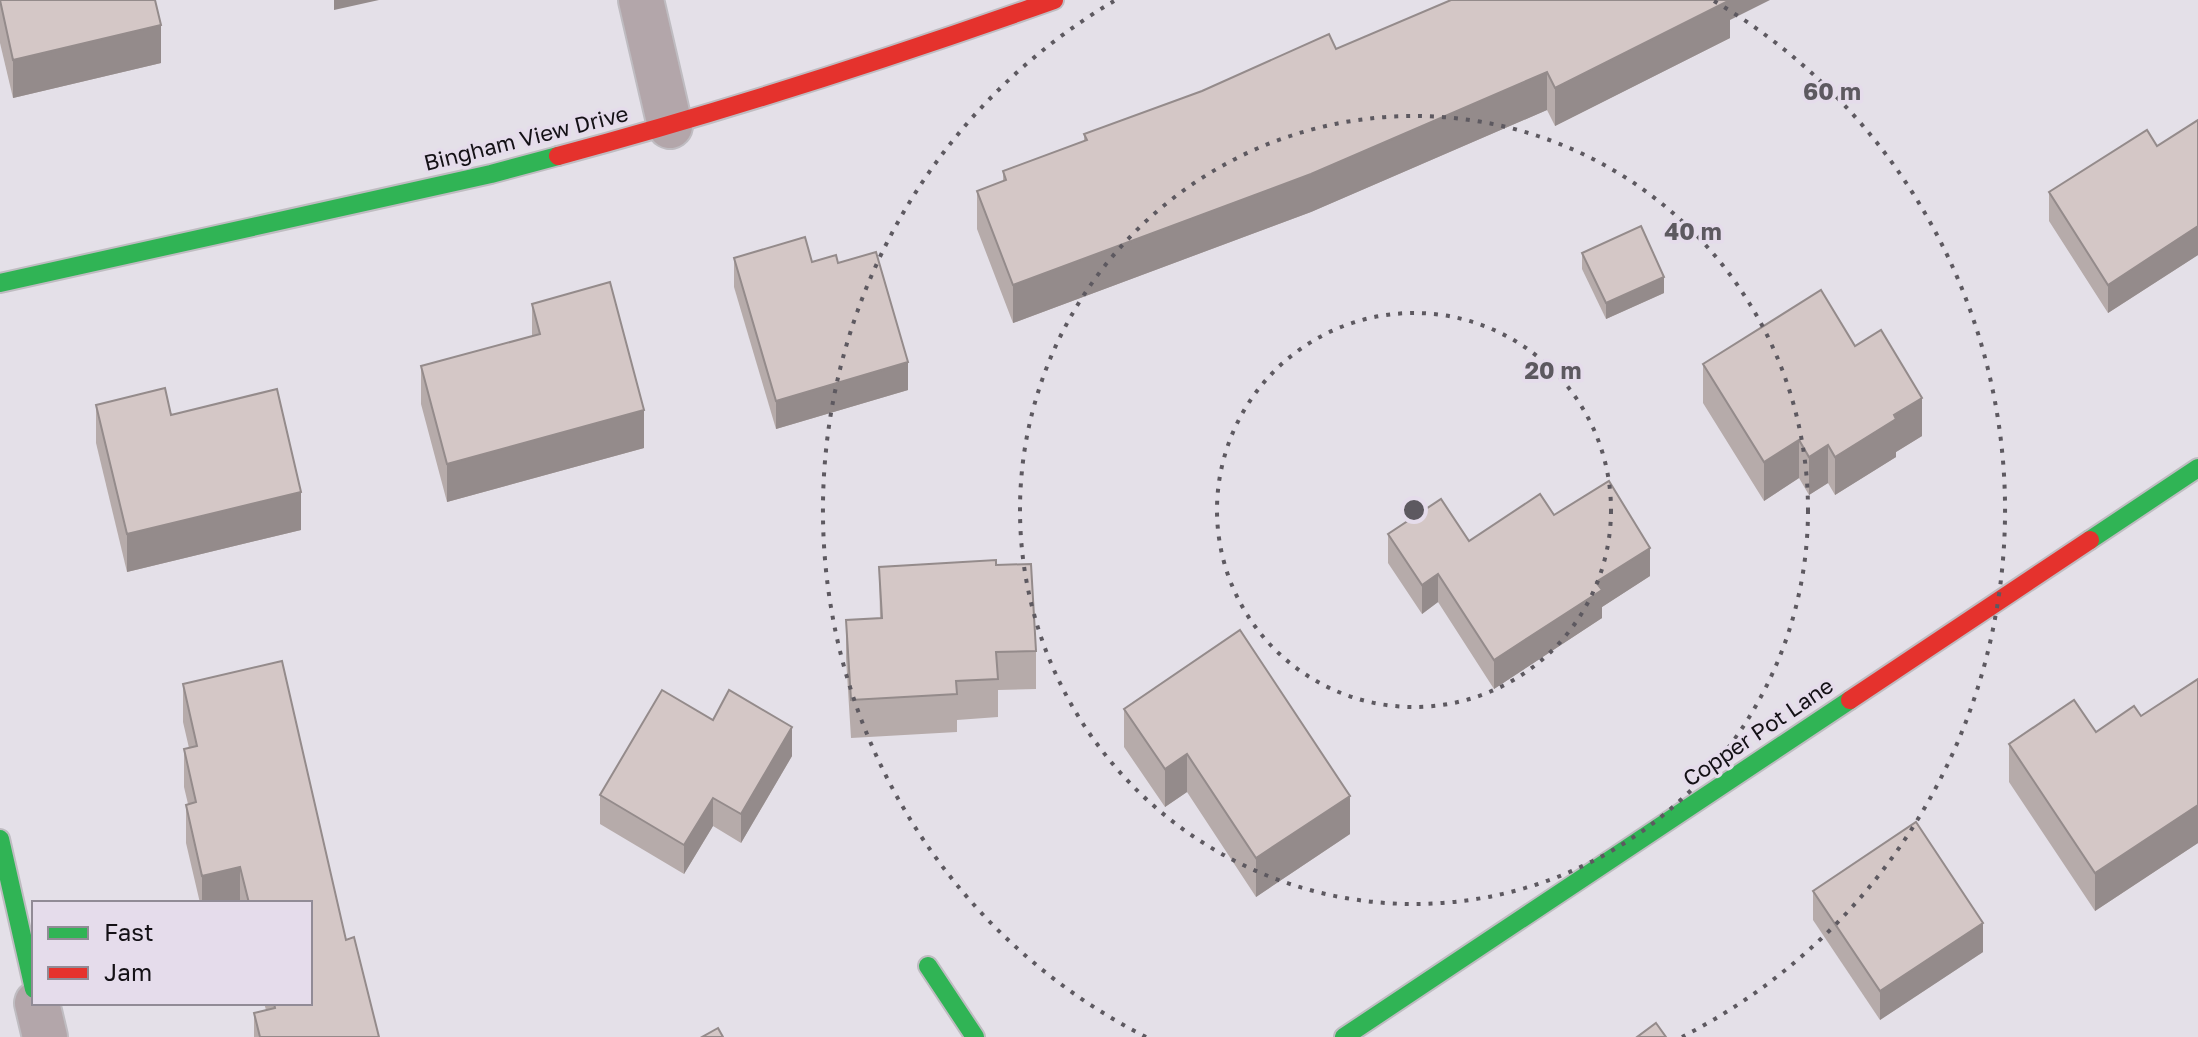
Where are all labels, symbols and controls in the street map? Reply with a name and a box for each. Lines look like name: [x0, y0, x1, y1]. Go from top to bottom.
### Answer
text: 60 m: [1803, 76, 1861, 105]
street label: Bingham View Drive: [421, 99, 631, 176]
text: 40 m: [1664, 216, 1722, 245]
text: 20 m: [1524, 355, 1582, 384]
centre of rings: [1400, 496, 1428, 524]
street label: Copper Pot Lane: [1678, 671, 1838, 792]
legend: [32, 901, 312, 1005]
text: Fast: [104, 917, 154, 946]
text: Jam: [104, 957, 152, 986]

